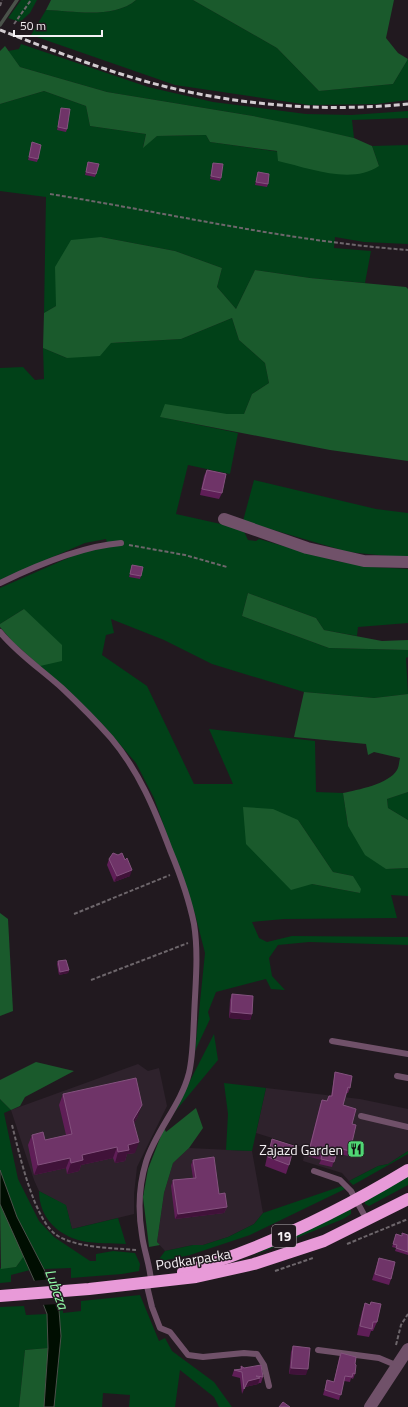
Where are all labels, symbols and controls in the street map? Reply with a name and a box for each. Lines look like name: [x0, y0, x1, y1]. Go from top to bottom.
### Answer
scale bar: [14, 12, 102, 38]
text: 50 m: [20, 16, 46, 35]
place label: Zajazd Garden: [259, 1139, 343, 1160]
restaurant icon: Zajazd Garden: [346, 1139, 366, 1159]
road number: 19: [272, 1225, 296, 1247]
street label: Podkarpacka: [154, 1243, 232, 1275]
water label: Lubcza: [39, 1266, 75, 1314]

